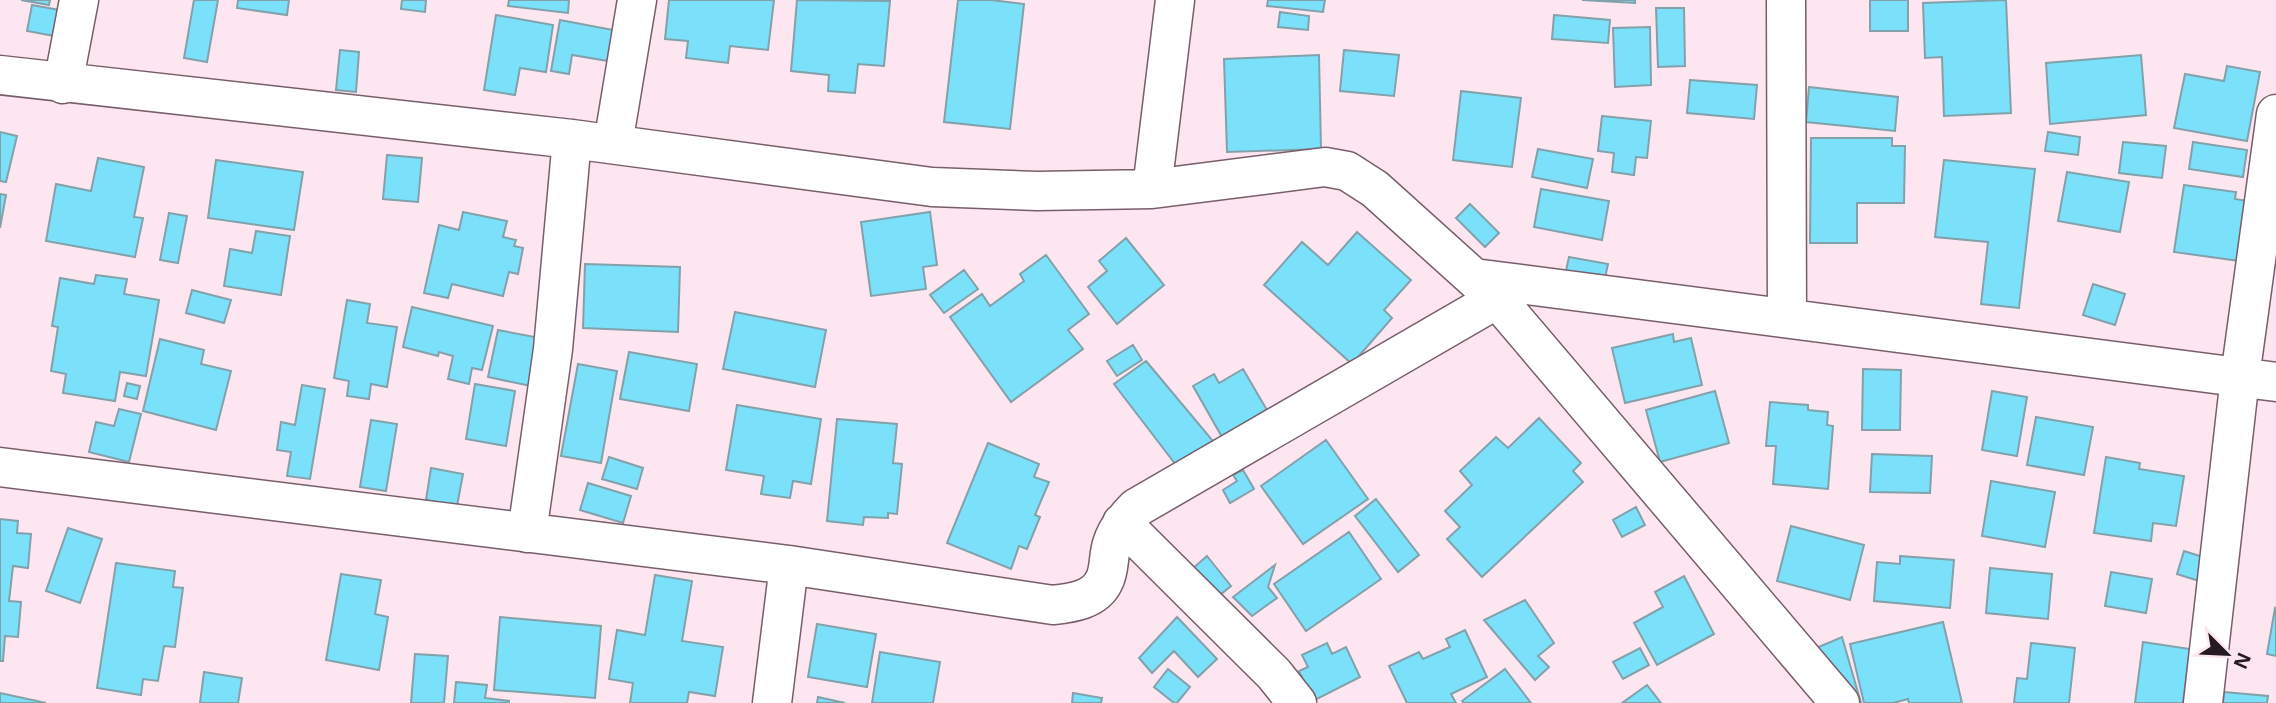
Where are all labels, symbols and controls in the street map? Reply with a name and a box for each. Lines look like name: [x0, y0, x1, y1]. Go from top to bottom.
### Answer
north arrow: [2192, 619, 2262, 689]
text: N: [2228, 649, 2258, 673]

